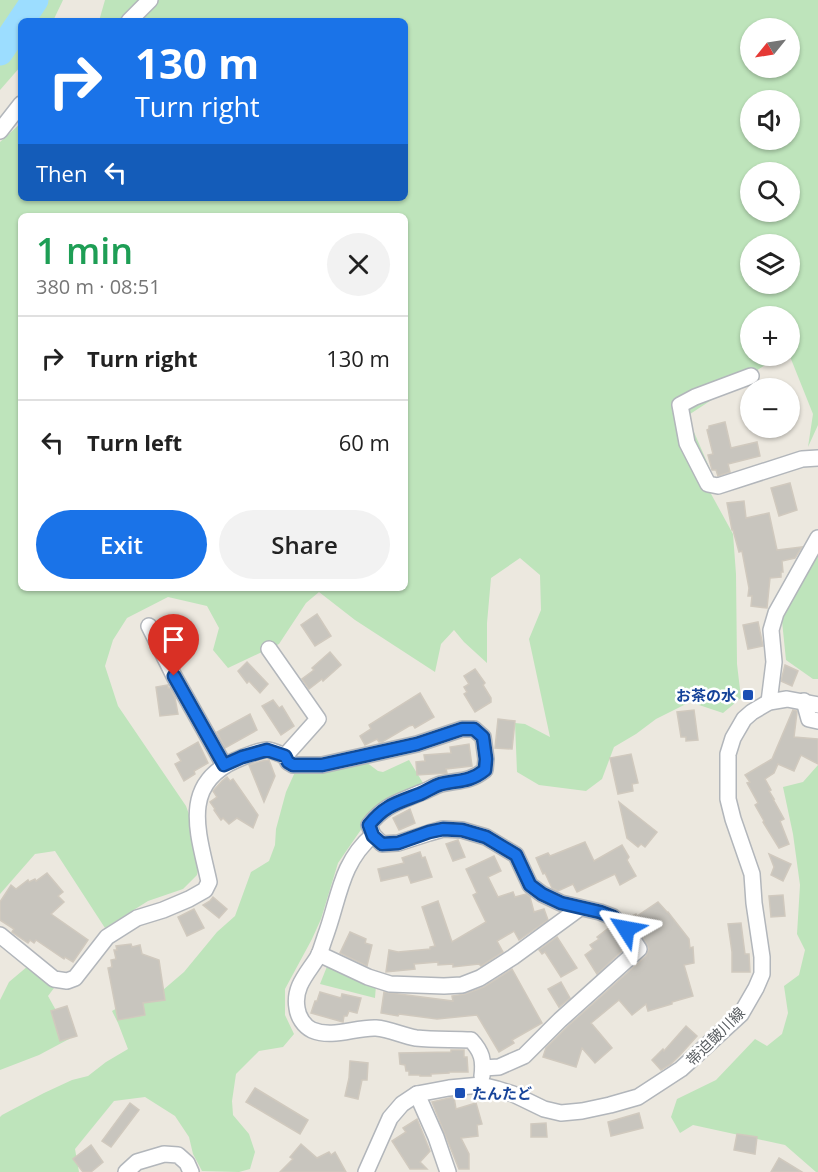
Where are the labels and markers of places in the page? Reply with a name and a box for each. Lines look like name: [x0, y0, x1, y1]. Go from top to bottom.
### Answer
pin: [148, 614, 199, 676]
place label: お茶の水: [676, 685, 736, 705]
marker: お茶の水: [741, 688, 755, 702]
place label: たんたど: [472, 1083, 532, 1103]
marker: たんたど: [453, 1086, 467, 1100]

